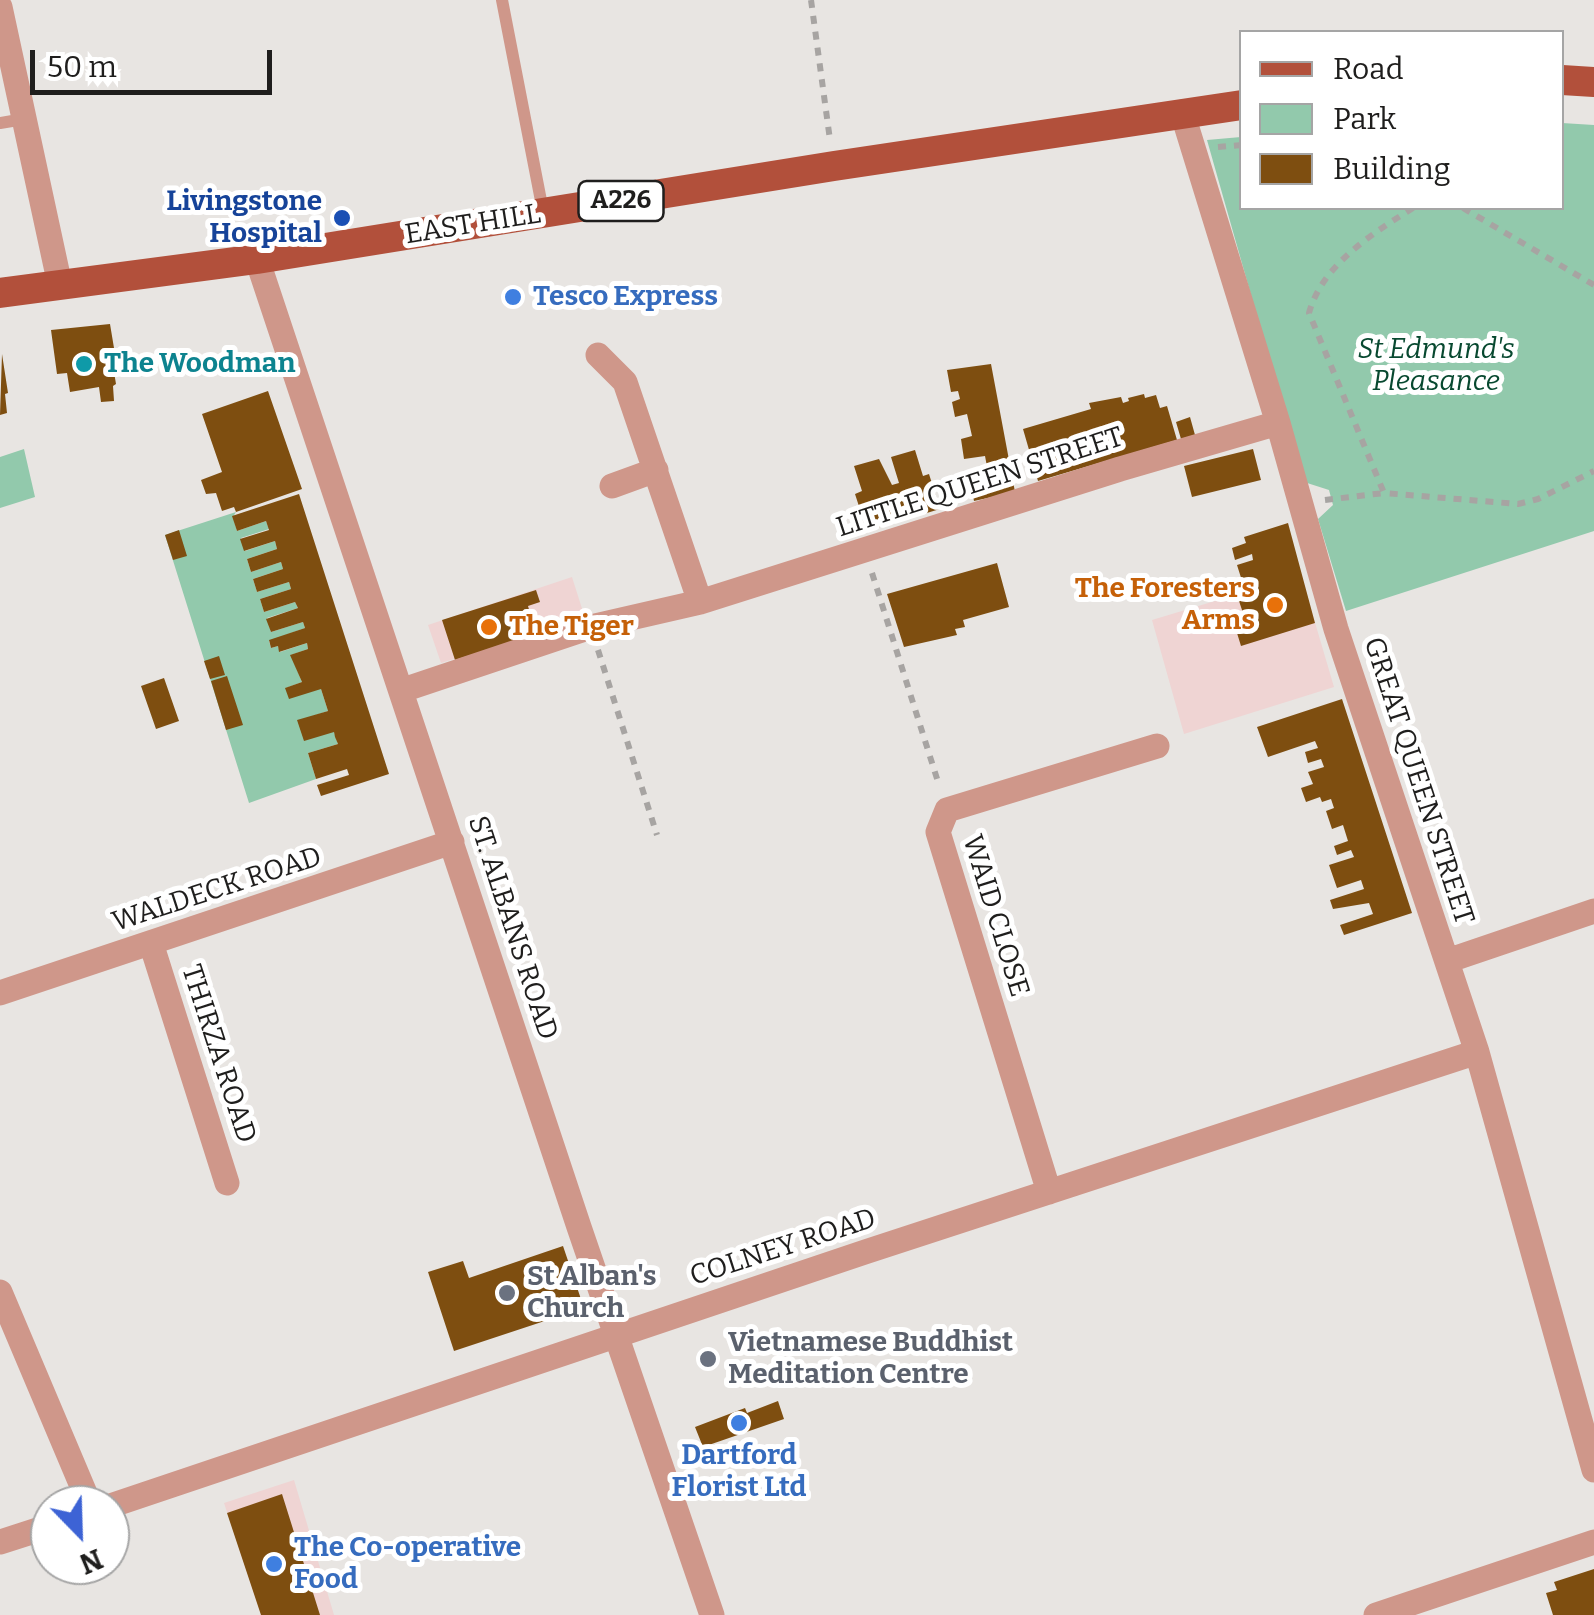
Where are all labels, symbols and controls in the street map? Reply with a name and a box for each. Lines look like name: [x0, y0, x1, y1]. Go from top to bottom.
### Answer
scale bar: [35, 30, 278, 92]
legend: [1239, 30, 1564, 210]
text: 50 m: [47, 49, 117, 85]
text: Road: [1333, 51, 1404, 87]
text: Park: [1333, 101, 1396, 137]
text: Building: [1333, 151, 1451, 187]
road number: A226: [578, 181, 664, 221]
place label: Livingstone Hospital: [166, 185, 322, 251]
street label: EAST HILL: [403, 198, 543, 252]
marker: Livingstone Hospital: [331, 207, 353, 229]
place label: Tesco Express: [533, 280, 718, 314]
marker: Tesco Express: [502, 286, 524, 308]
park label: St Edmund's Pleasance: [1357, 333, 1515, 399]
place label: The Woodman: [104, 347, 295, 381]
marker: The Woodman: [73, 353, 95, 375]
street label: LITTLE QUEEN STREET: [832, 421, 1128, 545]
place label: The Foresters Arms: [1075, 572, 1255, 638]
marker: The Foresters Arms: [1264, 594, 1286, 616]
place label: The Tiger: [509, 610, 634, 644]
marker: The Tiger: [478, 616, 500, 638]
street label: GREAT QUEEN STREET: [1356, 633, 1480, 929]
street label: ST. ALBANS ROAD: [460, 812, 564, 1044]
street label: WAID CLOSE: [954, 831, 1036, 1001]
street label: WALDECK ROAD: [108, 840, 326, 940]
street label: THIRZA ROAD: [173, 961, 263, 1147]
street label: COLNEY ROAD: [686, 1202, 880, 1294]
place label: St Alban's Church: [527, 1260, 656, 1326]
marker: St Alban's Church: [496, 1282, 518, 1304]
place label: Vietnamese Buddhist Meditation Centre: [728, 1326, 1013, 1392]
marker: Vietnamese Buddhist Meditation Centre: [697, 1348, 719, 1370]
marker: Dartford Florist Ltd: [728, 1412, 750, 1434]
place label: Dartford Florist Ltd: [672, 1439, 806, 1505]
north arrow: [30, 1485, 130, 1585]
place label: The Co-operative Food: [294, 1531, 521, 1597]
text: N: [75, 1542, 108, 1581]
marker: The Co-operative Food: [263, 1553, 285, 1575]

